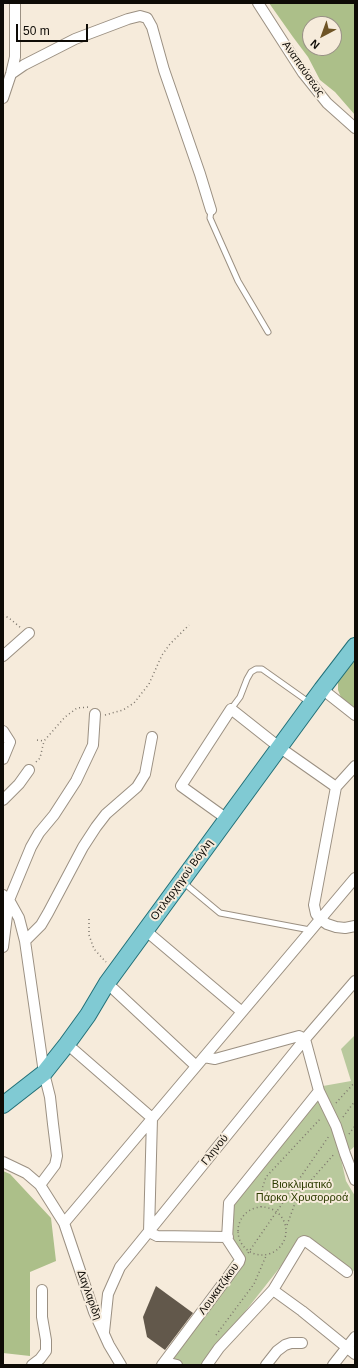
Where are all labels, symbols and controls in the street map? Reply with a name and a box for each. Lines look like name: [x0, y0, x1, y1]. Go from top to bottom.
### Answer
scale bar: [18, 16, 90, 42]
north arrow: [302, 16, 342, 56]
text: 50 m: [23, 24, 50, 38]
text: N: [308, 37, 322, 51]
street label: Αναπαύσεως: [279, 39, 327, 99]
street label: Οπλαρχηγού Βόγλη: [148, 837, 216, 923]
street label: Γληνού: [199, 1132, 231, 1168]
park label: Βιοκλιματικό Πάρκο Χρυσορροά: [256, 1178, 348, 1204]
street label: Λουκατζίκου: [196, 1261, 242, 1317]
street label: Δαγλαρίδη: [74, 1268, 104, 1322]

